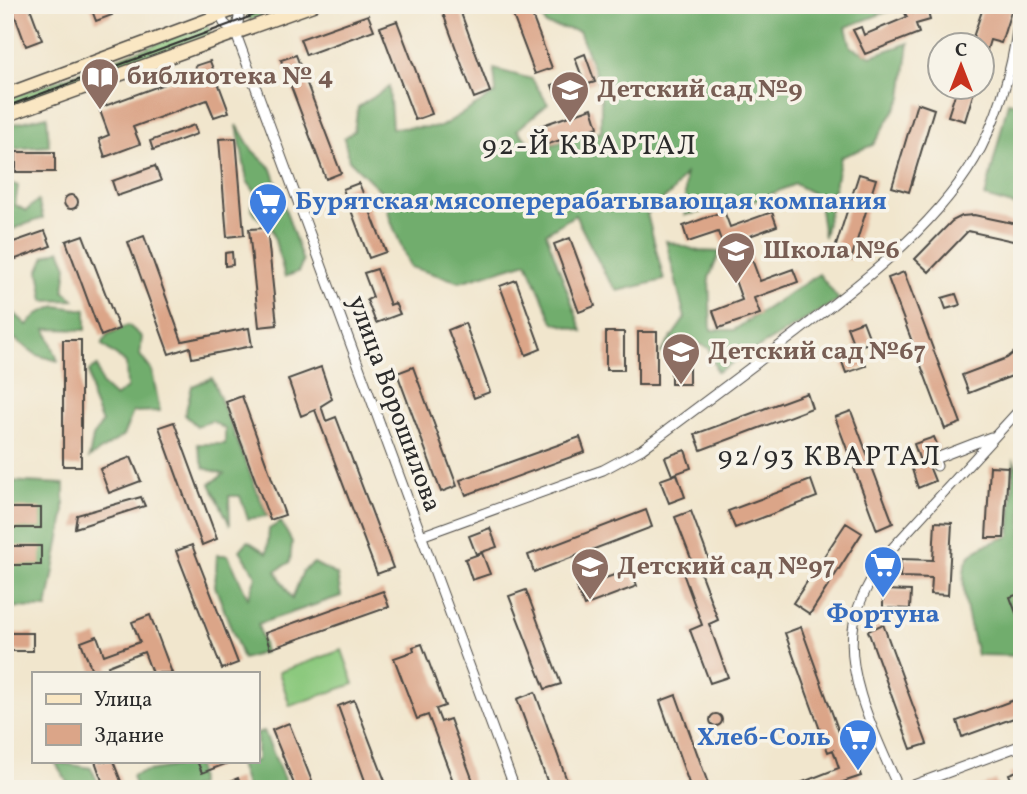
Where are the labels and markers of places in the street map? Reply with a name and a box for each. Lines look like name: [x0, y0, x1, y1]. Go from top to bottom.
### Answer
library icon: библиотека № 4: [79, 56, 121, 111]
place label: библиотека № 4: [127, 59, 333, 95]
school or university icon: Детский сад №9: [549, 69, 591, 124]
place label: Детский сад №9: [597, 72, 803, 108]
supermarket icon: Бурятская мясоперерабатывающая компания: [247, 181, 289, 236]
place label: Бурятская мясоперерабатывающая компания: [295, 184, 887, 220]
school or university icon: Школа №6: [715, 230, 757, 285]
place label: Школа №6: [763, 233, 900, 269]
school or university icon: Детский сад №67: [660, 331, 702, 386]
place label: Детский сад №67: [708, 334, 926, 370]
supermarket icon: Фортуна: [862, 544, 904, 599]
school or university icon: Детский сад №97: [569, 546, 611, 601]
place label: Детский сад №97: [617, 549, 835, 585]
place label: Фортуна: [826, 597, 940, 633]
supermarket icon: Хлеб-Соль: [837, 717, 879, 772]
place label: Хлеб-Соль: [697, 720, 831, 756]

